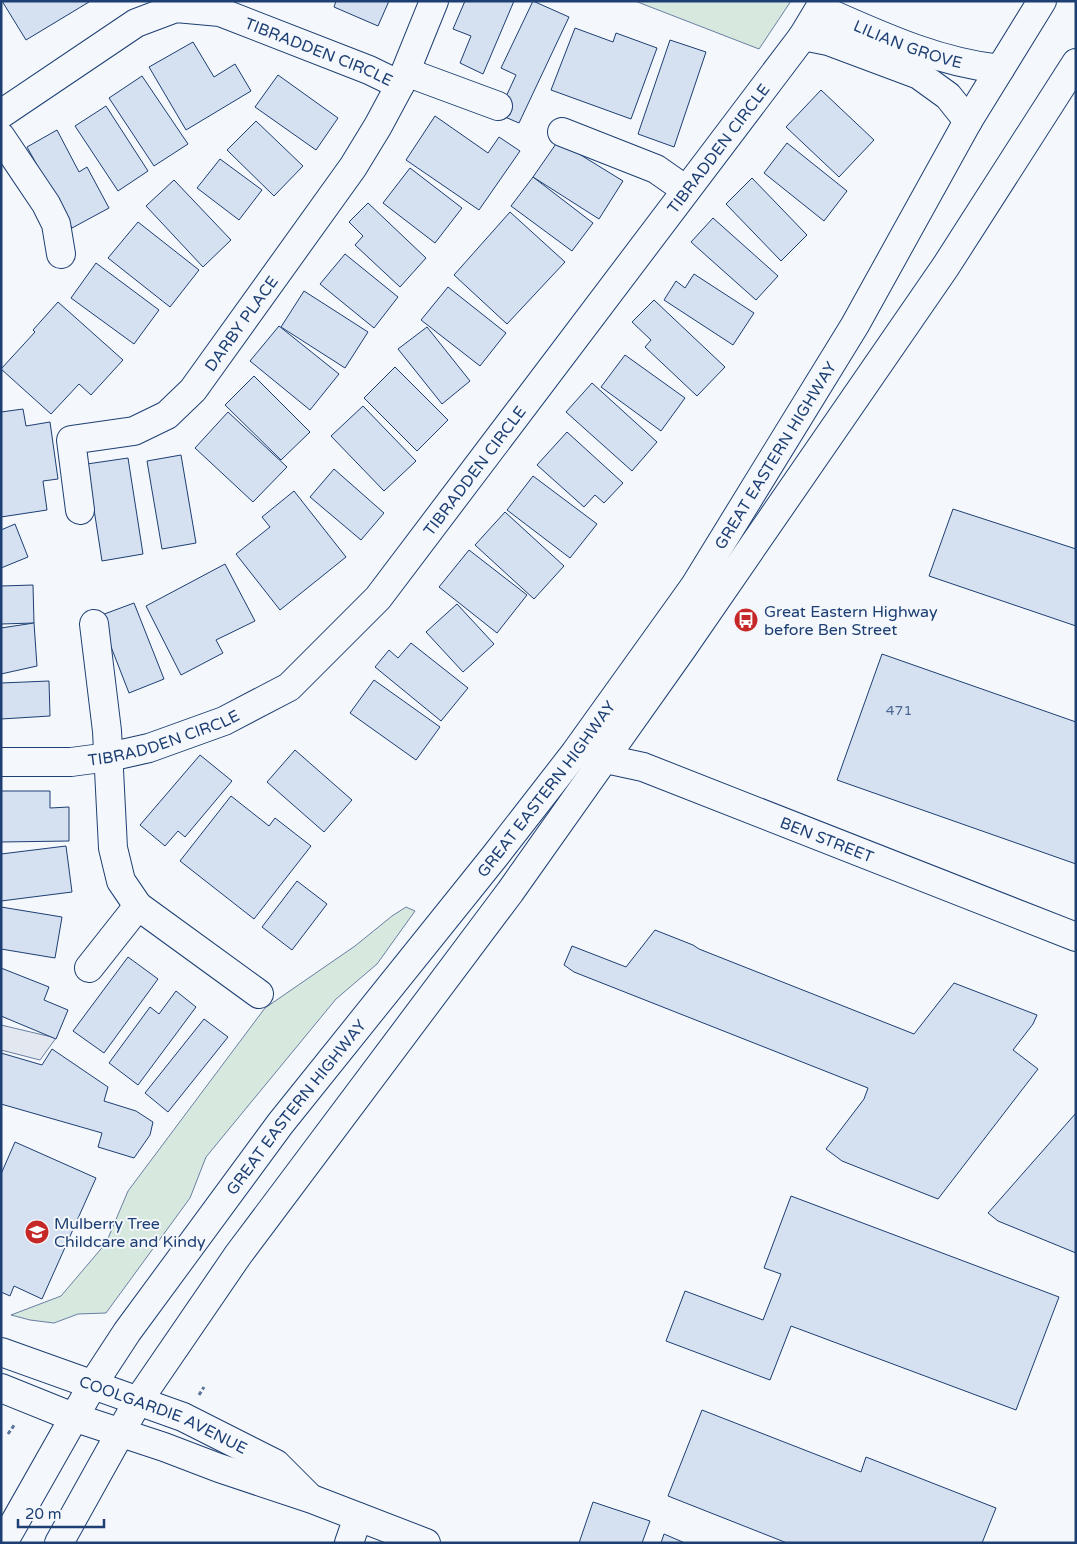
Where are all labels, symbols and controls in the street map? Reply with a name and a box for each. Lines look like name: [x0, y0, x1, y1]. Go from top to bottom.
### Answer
street label: TIBRADDEN CIRCLE: [242, 14, 396, 91]
street label: LILIAN GROVE: [850, 16, 964, 73]
street label: TIBRADDEN CIRCLE: [663, 80, 774, 218]
street label: DARBY PLACE: [201, 272, 283, 376]
street label: GREAT EASTERN HIGHWAY: [711, 358, 841, 553]
street label: TIBRADDEN CIRCLE: [420, 402, 531, 540]
place label: Great Eastern Highway before Ben Street: [764, 602, 938, 640]
bus stop icon: Great Eastern Highway before Ben Street: [733, 607, 759, 633]
street label: GREAT EASTERN HIGHWAY: [473, 697, 620, 882]
house number: 471: [886, 702, 912, 719]
street label: TIBRADDEN CIRCLE: [87, 706, 243, 771]
street label: BEN STREET: [777, 813, 877, 868]
street label: GREAT EASTERN HIGHWAY: [222, 1016, 371, 1199]
place label: Mulberry Tree Childcare and Kindy: [54, 1214, 206, 1252]
school or university icon: Mulberry Tree Childcare and Kindy: [24, 1219, 50, 1245]
street label: COOLGARDIE AVENUE: [76, 1372, 250, 1459]
scale bar: [18, 1496, 104, 1528]
text: 20 m: [25, 1505, 62, 1523]

